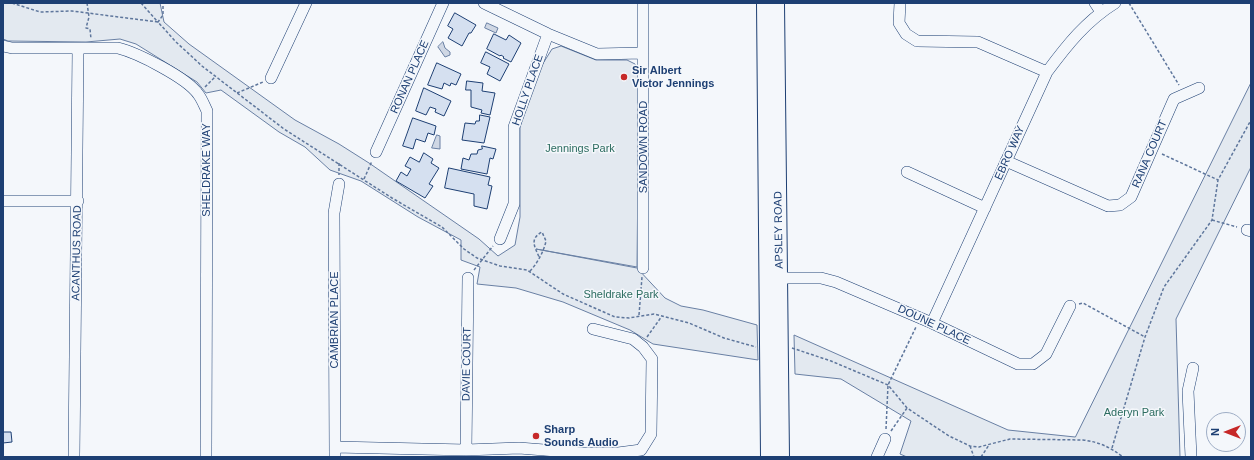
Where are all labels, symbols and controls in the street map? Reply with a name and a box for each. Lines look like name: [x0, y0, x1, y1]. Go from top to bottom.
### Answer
street label: RONAN PLACE: [388, 38, 432, 116]
street label: HOLLY PLACE: [510, 53, 546, 127]
place label: Sir Albert Victor Jennings: [632, 64, 714, 90]
marker: Sir Albert Victor Jennings: [619, 72, 629, 82]
street label: SANDOWN ROAD: [637, 101, 651, 193]
street label: RANA COURT: [1130, 118, 1170, 190]
street label: SHELDRAKE WAY: [200, 123, 214, 217]
street label: EBRO WAY: [992, 124, 1028, 182]
park label: Jennings Park: [545, 142, 615, 156]
street label: APSLEY ROAD: [772, 191, 786, 269]
street label: ACANTHUS ROAD: [70, 205, 84, 301]
street label: CAMBRIAN PLACE: [328, 271, 342, 369]
park label: Sheldrake Park: [583, 288, 659, 302]
street label: DOUNE PLACE: [895, 302, 973, 348]
street label: DAVIE COURT: [460, 327, 474, 401]
park label: Aderyn Park: [1104, 406, 1164, 420]
north arrow: [1206, 412, 1246, 452]
place label: Sharp Sounds Audio: [544, 423, 619, 449]
text: N: [1209, 428, 1221, 436]
marker: Sharp Sounds Audio: [531, 431, 541, 441]

